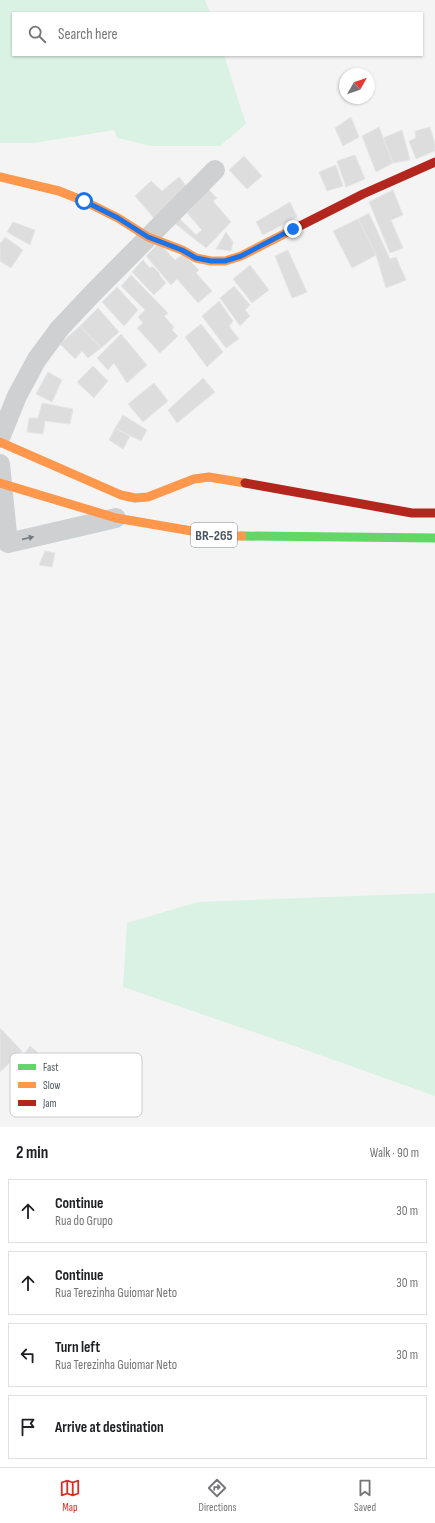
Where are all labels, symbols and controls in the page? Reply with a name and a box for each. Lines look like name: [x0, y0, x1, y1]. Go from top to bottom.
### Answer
search box: [12, 12, 423, 56]
icon: search: [26, 23, 48, 45]
text: Search here: [58, 25, 118, 44]
north arrow: [339, 68, 375, 104]
route start: [75, 192, 93, 210]
route end: [284, 220, 302, 238]
road number: BR-265: [191, 523, 237, 547]
one-way arrow: [22, 535, 34, 541]
legend: [10, 1053, 142, 1117]
text: Fast: [43, 1061, 59, 1074]
text: Slow: [43, 1079, 60, 1092]
text: Jam: [42, 1097, 57, 1110]
text: 2 min: [16, 1143, 48, 1163]
text: Walk · 90 m: [370, 1145, 419, 1161]
text: Continue: [55, 1194, 104, 1213]
icon: ahead: [17, 1200, 39, 1222]
text: 30 m: [396, 1203, 418, 1219]
text: Rua do Grupo: [55, 1213, 113, 1229]
text: Continue: [55, 1266, 104, 1285]
icon: ahead: [17, 1272, 39, 1294]
text: 30 m: [396, 1275, 418, 1291]
text: Rua Terezinha Guiomar Neto: [55, 1285, 177, 1301]
text: Turn left: [55, 1338, 100, 1357]
icon: left: [17, 1344, 39, 1366]
text: 30 m: [396, 1347, 418, 1363]
text: Rua Terezinha Guiomar Neto: [55, 1357, 177, 1373]
icon: arrive: [17, 1416, 39, 1438]
text: Arrive at destination: [55, 1418, 164, 1437]
tab: Map: [59, 1477, 81, 1514]
tab: Directions: [199, 1477, 236, 1514]
tab: Saved: [354, 1477, 376, 1514]

